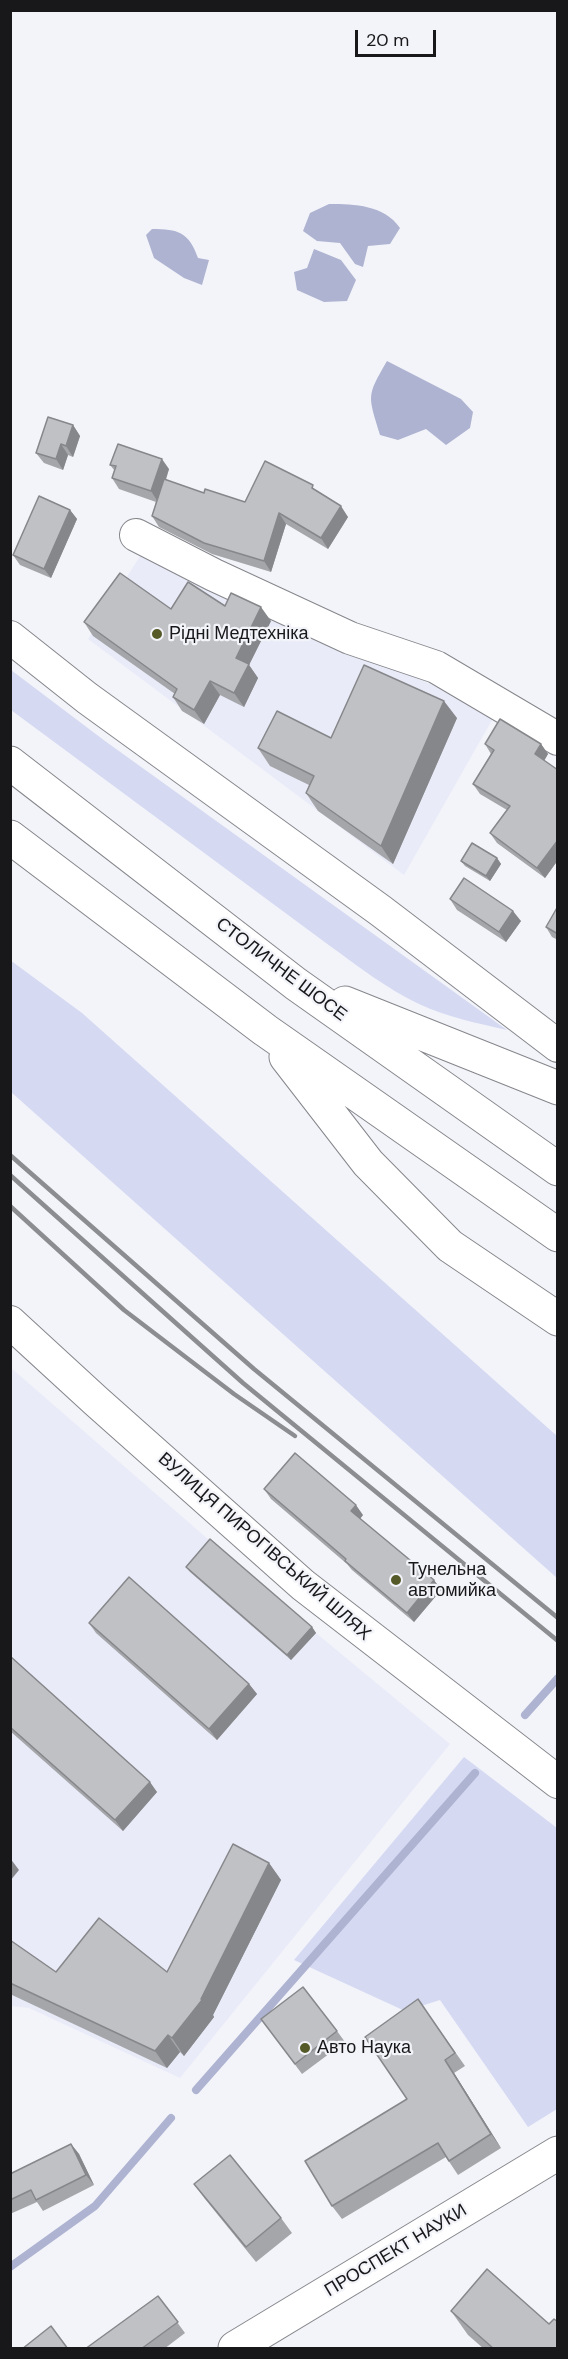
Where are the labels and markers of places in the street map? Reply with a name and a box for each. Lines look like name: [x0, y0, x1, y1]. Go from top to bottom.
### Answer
place label: Рідні Медтехніка: [169, 623, 308, 645]
marker: Рідні Медтехніка: [150, 627, 164, 641]
place label: Тунельна автомийка: [408, 1559, 496, 1602]
marker: Тунельна автомийка: [389, 1573, 403, 1587]
place label: Авто Наука: [317, 2037, 411, 2059]
marker: Авто Наука: [298, 2041, 312, 2055]

